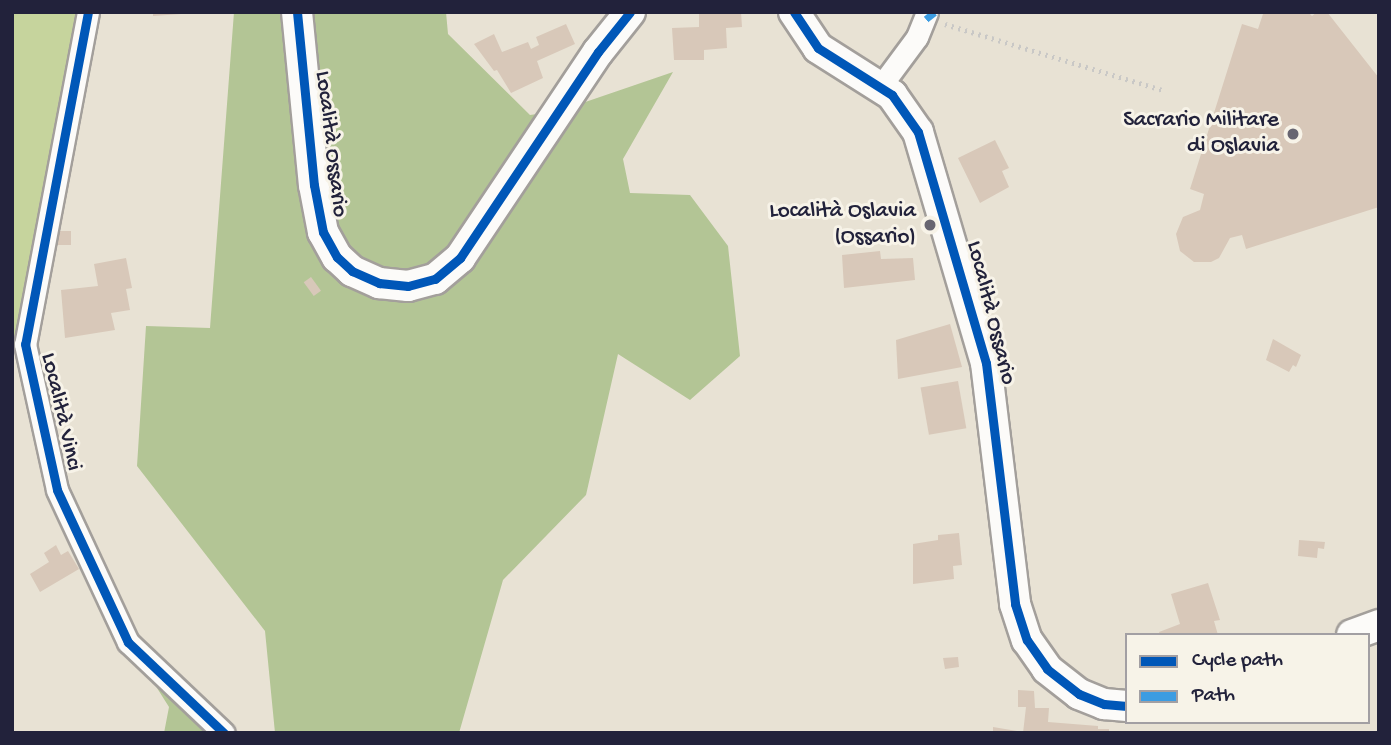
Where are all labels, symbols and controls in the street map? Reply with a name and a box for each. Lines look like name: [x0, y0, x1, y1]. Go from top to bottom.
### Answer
street label: Località Ossario: [307, 69, 353, 219]
place label: Sacrario Militare di Oslavia: [1123, 107, 1279, 161]
marker: Sacrario Militare di Oslavia: [1285, 126, 1301, 142]
place label: Località Oslavia (Ossario): [769, 198, 916, 252]
marker: Località Oslavia (Ossario): [922, 217, 938, 233]
street label: Località Ossario: [959, 238, 1021, 388]
street label: Località Vinci: [33, 350, 87, 474]
legend: [1125, 633, 1370, 724]
text: Cycle path: [1192, 649, 1283, 674]
text: Path: [1192, 684, 1235, 709]

